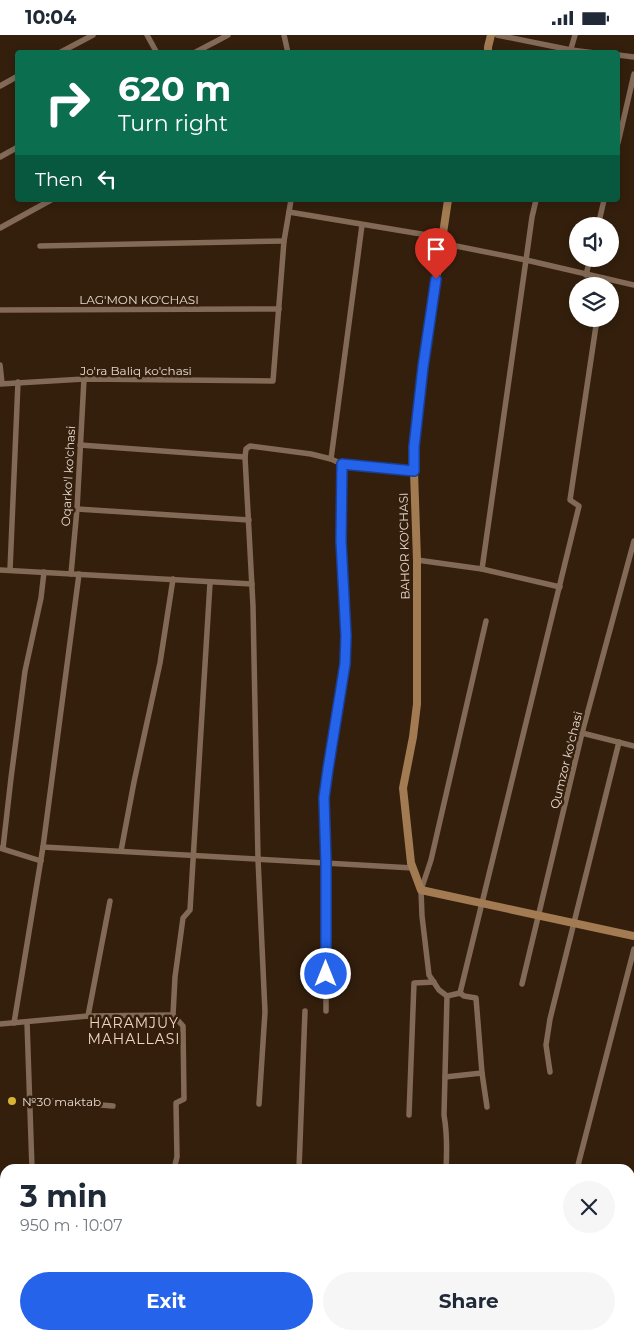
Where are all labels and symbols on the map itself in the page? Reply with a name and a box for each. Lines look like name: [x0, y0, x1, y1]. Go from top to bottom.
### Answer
pin: [415, 228, 457, 279]
street label: LAG'MON KO'CHASI: [79, 292, 199, 307]
street label: Jo'ra Baliq ko'chasi: [79, 363, 192, 378]
street label: Oqarko'l ko'chasi: [58, 425, 78, 527]
street label: BAHOR KO'CHASI: [396, 492, 412, 600]
street label: Qumzor ko'chasi: [547, 710, 585, 810]
position arrow: [299, 947, 351, 999]
district label: HARAMJUY MAHALLASI: [87, 1014, 181, 1048]
place label: №30 maktab: [22, 1094, 101, 1109]
marker: №30 maktab: [6, 1095, 18, 1107]

